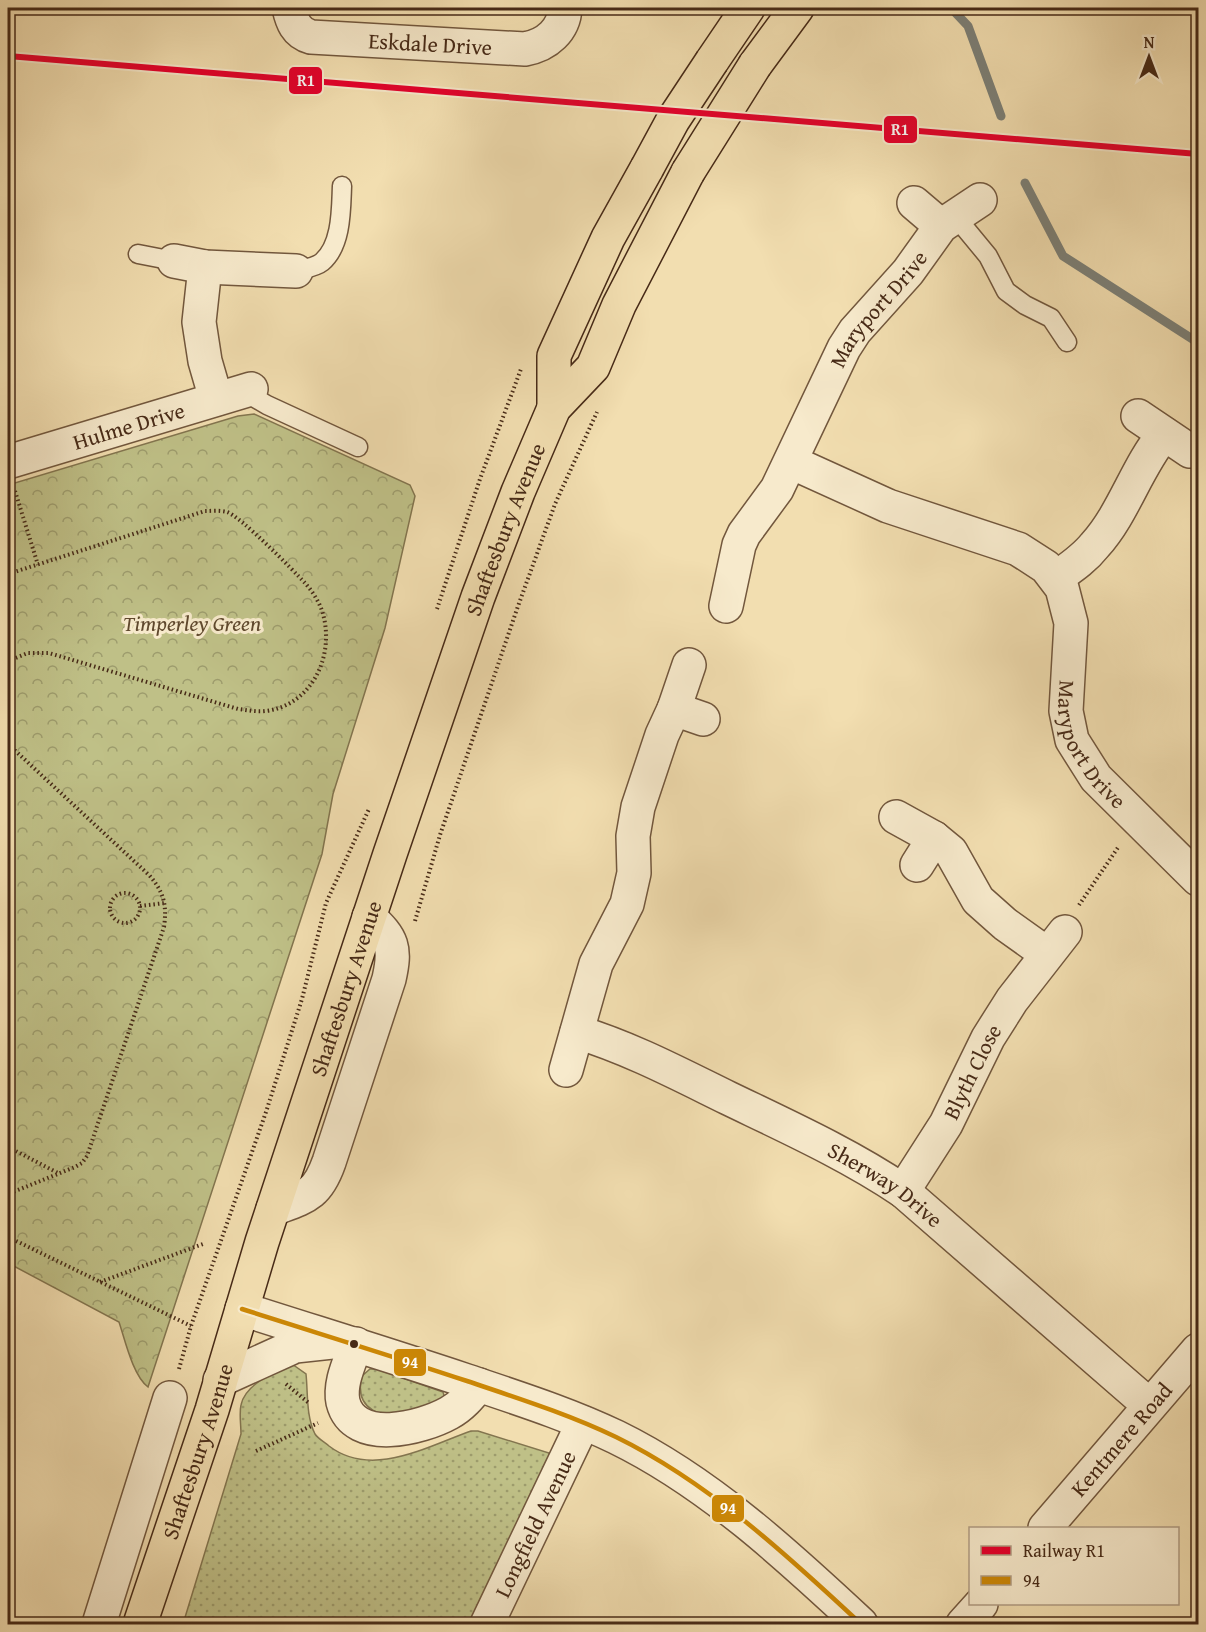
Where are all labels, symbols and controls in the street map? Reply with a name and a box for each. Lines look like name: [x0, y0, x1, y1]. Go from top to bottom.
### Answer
street label: Eskdale Drive: [367, 24, 493, 63]
north arrow: [1119, 27, 1179, 87]
text: N: [1144, 30, 1155, 54]
line badge: R1: [288, 66, 323, 95]
text: R1: [297, 68, 315, 92]
line badge: R1: [883, 115, 918, 144]
text: R1: [891, 117, 909, 141]
street label: Maryport Drive: [821, 244, 935, 373]
street label: Hulme Drive: [69, 394, 188, 458]
street label: Shaftesbury Avenue: [457, 438, 553, 620]
park label: Timperley Green: [123, 607, 261, 639]
street label: Maryport Drive: [1050, 679, 1134, 816]
street label: Shaftesbury Avenue: [302, 896, 390, 1081]
street label: Blyth Close: [935, 1017, 1009, 1125]
street label: Sherway Drive: [822, 1134, 950, 1235]
unlabelled marker: [348, 1338, 360, 1350]
line badge: 94: [393, 1348, 427, 1377]
text: 94: [402, 1350, 418, 1374]
street label: Shaftesbury Avenue: [154, 1360, 241, 1543]
street label: Kentmere Road: [1063, 1375, 1180, 1503]
street label: Longfield Avenue: [486, 1445, 584, 1603]
line badge: 94: [711, 1494, 745, 1523]
text: 94: [720, 1496, 736, 1520]
legend: [969, 1527, 1179, 1605]
text: Railway R1: [1023, 1537, 1105, 1564]
text: 94: [1023, 1567, 1040, 1594]

